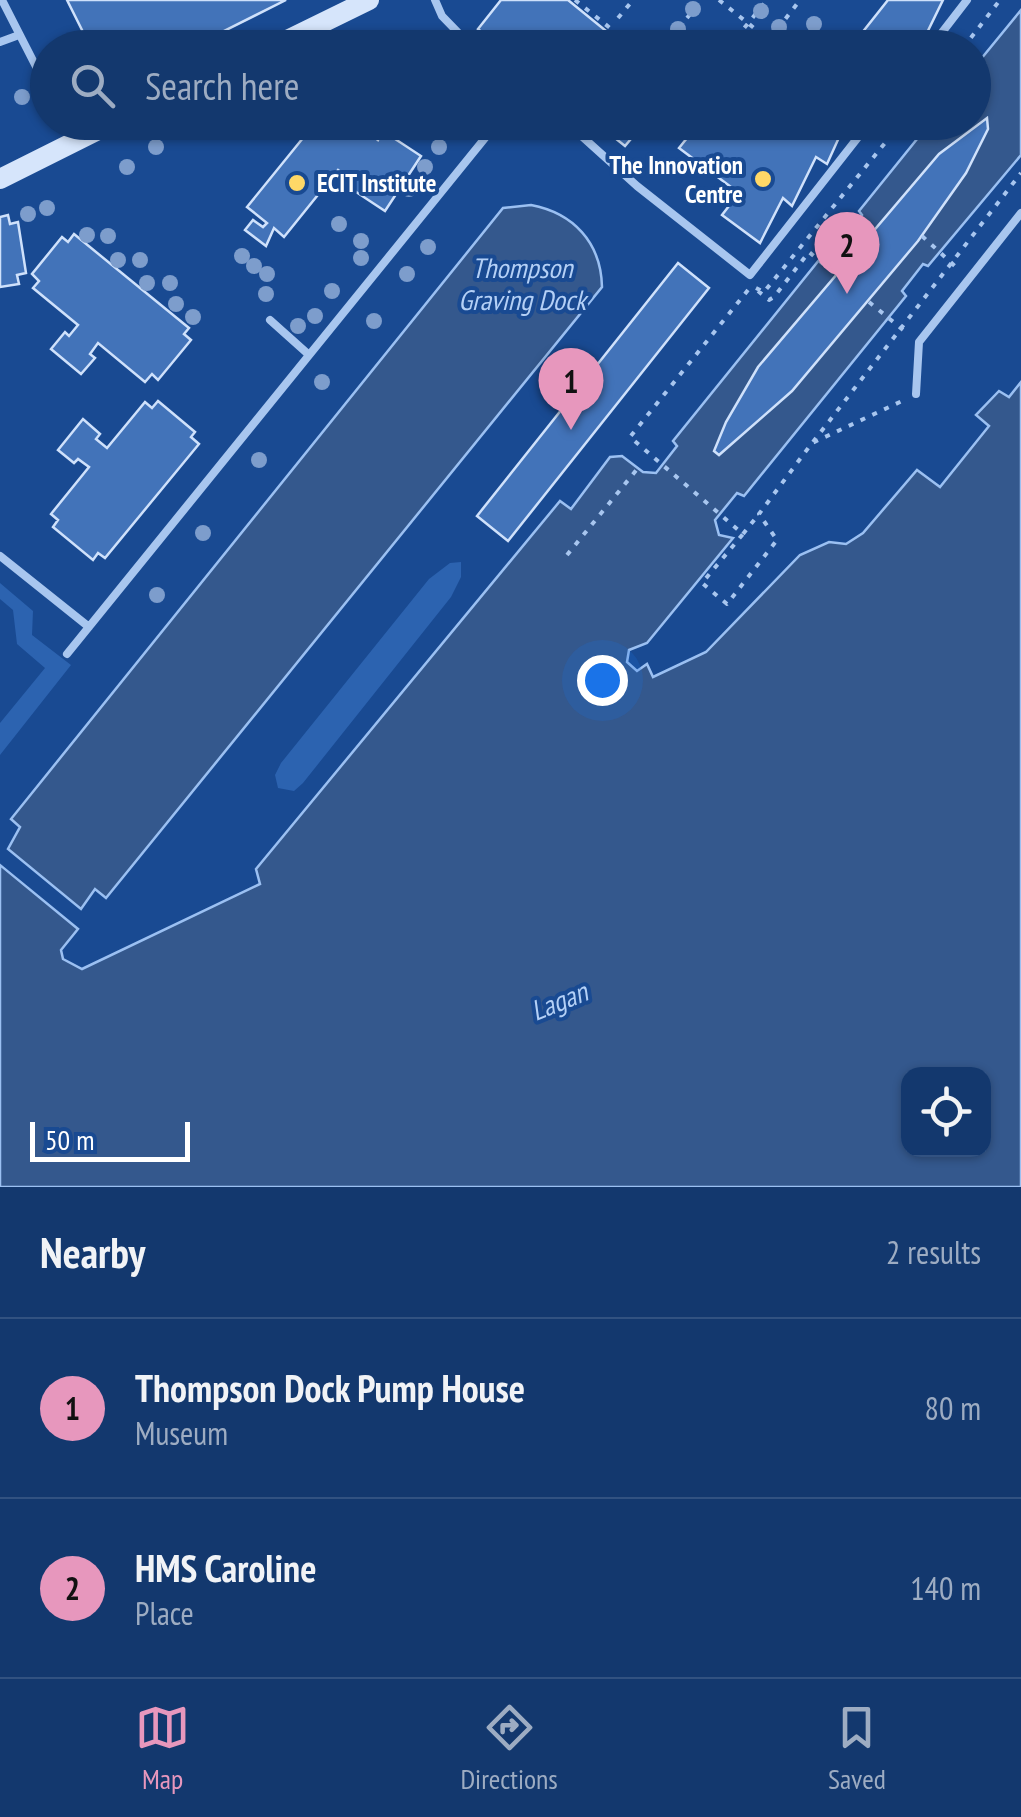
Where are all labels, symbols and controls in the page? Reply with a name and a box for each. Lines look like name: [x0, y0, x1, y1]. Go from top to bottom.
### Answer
search box: [30, 30, 991, 140]
icon: search: [65, 58, 120, 113]
text: Search here: [145, 61, 299, 110]
place label: The Innovation Centre: [609, 149, 743, 210]
place label: ECIT Institute: [317, 167, 437, 199]
marker: The Innovation Centre: [752, 168, 774, 190]
marker: ECIT Institute: [286, 172, 308, 194]
pin: 2: [814, 212, 880, 294]
water label: Thompson Graving Dock: [458, 249, 589, 318]
pin: 1: [538, 348, 604, 430]
your location: [577, 655, 628, 706]
water label: Lagan: [525, 972, 594, 1029]
map controls: [901, 1067, 991, 1157]
button: locate: [901, 1067, 991, 1157]
scale bar: [30, 1117, 190, 1162]
text: 50 m: [45, 1121, 94, 1158]
text: Nearby: [40, 1225, 145, 1280]
text: 2 results: [886, 1231, 981, 1273]
text: Thompson Dock Pump House: [135, 1363, 525, 1412]
text: 1: [65, 1387, 80, 1429]
text: 80 m: [925, 1387, 981, 1429]
text: Museum: [135, 1412, 228, 1454]
text: HMS Caroline: [135, 1543, 316, 1592]
text: 2: [65, 1567, 80, 1609]
text: 140 m: [910, 1567, 981, 1609]
text: Place: [135, 1592, 194, 1634]
tab: Map: [135, 1700, 190, 1797]
tab: Directions: [460, 1700, 558, 1797]
tab: Saved: [828, 1700, 886, 1797]

